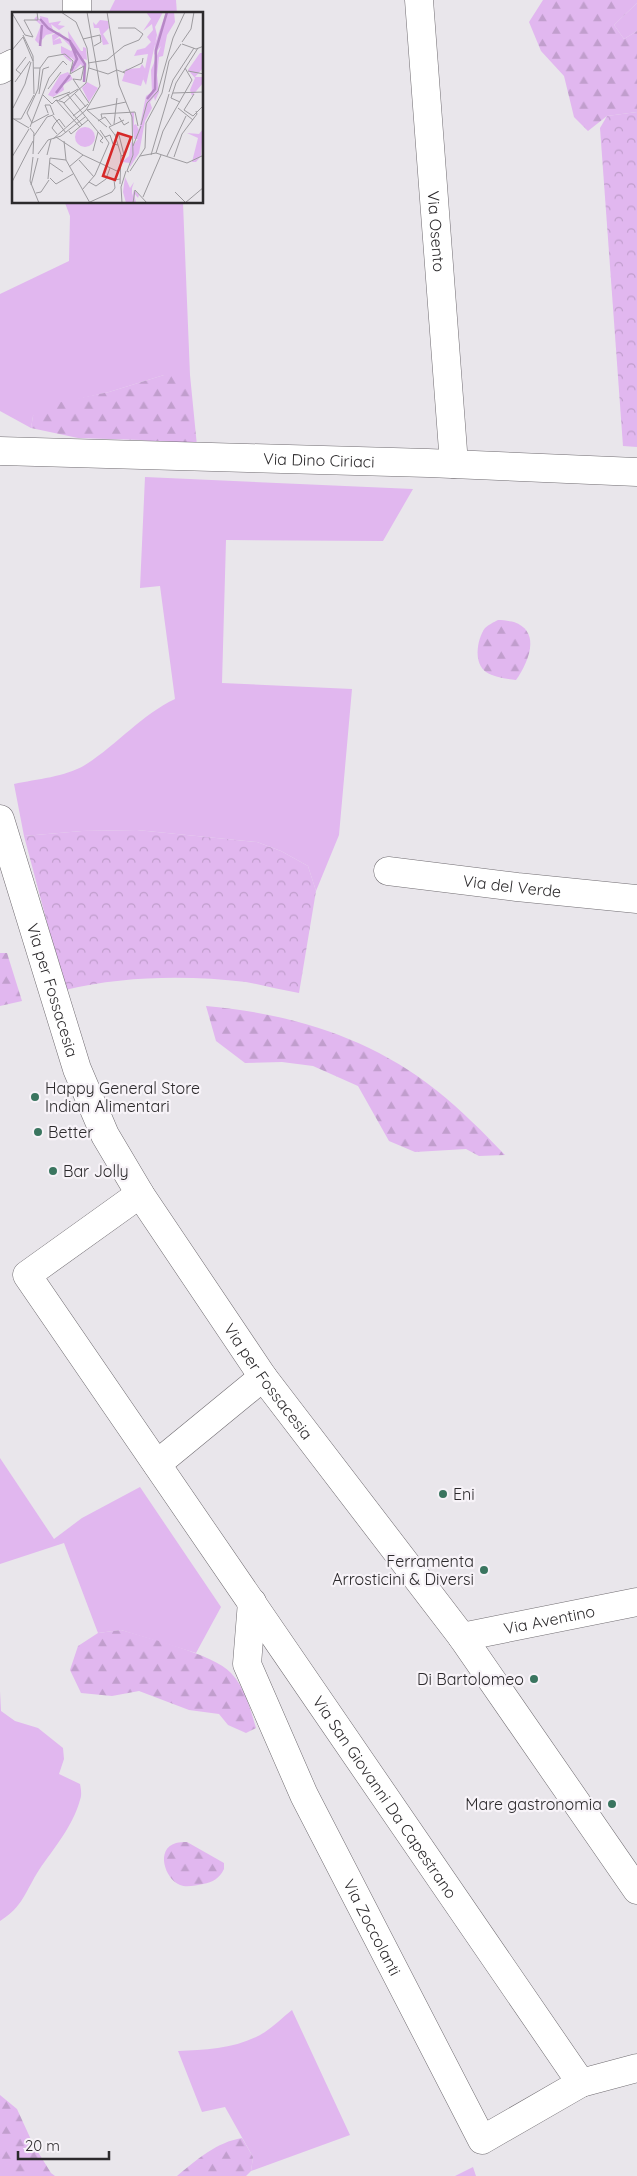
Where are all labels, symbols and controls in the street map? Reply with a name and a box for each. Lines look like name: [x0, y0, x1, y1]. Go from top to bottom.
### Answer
inset map: [12, 12, 204, 204]
street label: Via Osento: [423, 190, 449, 273]
street label: Via Dino Ciriaci: [263, 448, 375, 471]
street label: Via del Verde: [462, 870, 562, 901]
street label: Via per Fossacesia: [23, 921, 83, 1059]
place label: Happy General Store Indian Alimentari: [45, 1078, 200, 1116]
marker: Happy General Store Indian Alimentari: [29, 1091, 41, 1103]
place label: Better: [48, 1122, 93, 1142]
marker: Better: [32, 1126, 44, 1138]
place label: Bar Jolly: [63, 1161, 129, 1181]
marker: Bar Jolly: [47, 1165, 59, 1177]
street label: Via per Fossacesia: [220, 1319, 317, 1443]
place label: Eni: [453, 1484, 475, 1504]
marker: Eni: [437, 1488, 449, 1500]
place label: Ferramenta Arrosticini & Diversi: [332, 1551, 474, 1589]
marker: Ferramenta Arrosticini & Diversi: [478, 1564, 490, 1576]
street label: Via Aventino: [502, 1601, 597, 1638]
place label: Di Bartolomeo: [417, 1669, 524, 1689]
marker: Di Bartolomeo: [528, 1673, 540, 1685]
street label: Via San Giovanni Da Capestrano: [309, 1692, 461, 1902]
place label: Mare gastronomia: [465, 1794, 602, 1814]
marker: Mare gastronomia: [606, 1798, 618, 1810]
street label: Via Zoccolanti: [339, 1876, 405, 1979]
scale bar: [18, 2128, 109, 2160]
text: 20 m: [25, 2136, 60, 2155]

